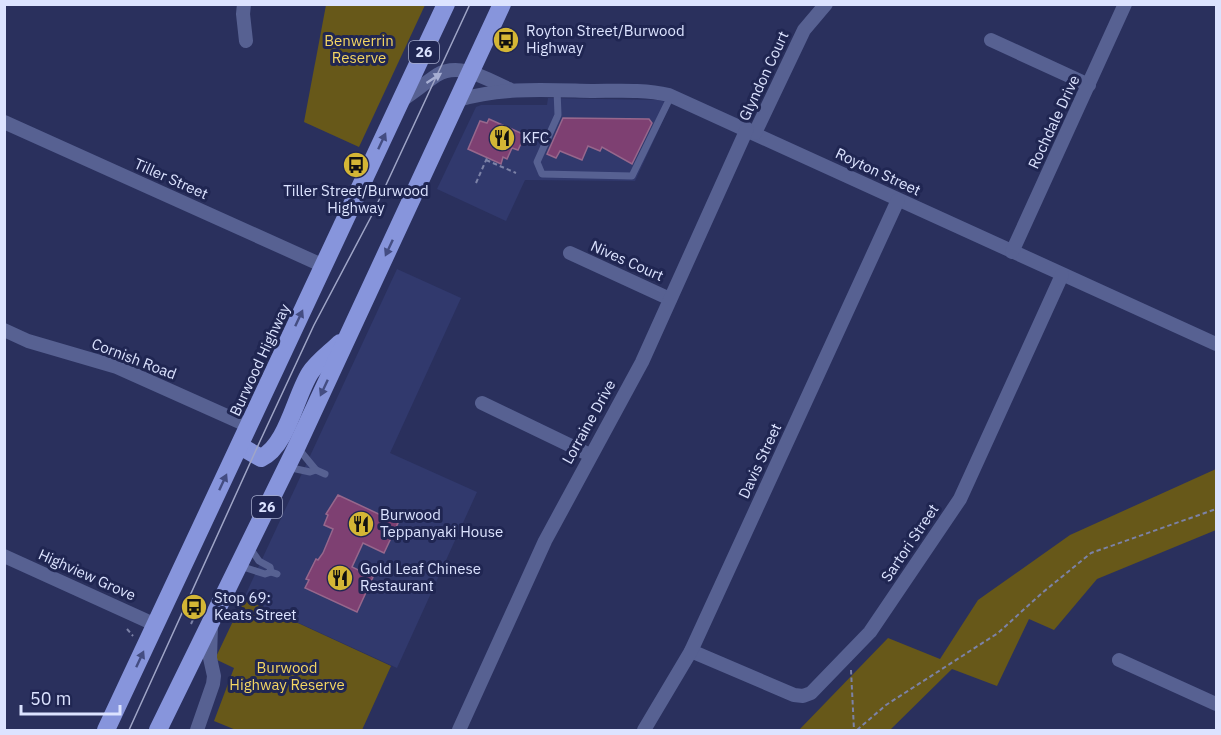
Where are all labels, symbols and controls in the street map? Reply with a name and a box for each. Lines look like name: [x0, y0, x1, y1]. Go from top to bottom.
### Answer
place label: Royton Street/Burwood Highway: [526, 21, 685, 57]
bus stop icon: Royton Street/Burwood Highway: [491, 25, 521, 55]
street label: Glyndon Court: [735, 28, 793, 124]
park label: Benwerrin Reserve: [324, 31, 394, 67]
road number: 26: [409, 41, 439, 63]
street label: Rochdale Drive: [1024, 72, 1084, 172]
one-way arrow: [426, 73, 443, 84]
restaurant icon: KFC: [487, 123, 517, 153]
place label: KFC: [522, 128, 549, 147]
one-way arrow: [378, 133, 387, 150]
street label: Royton Street: [833, 143, 924, 200]
bus stop icon: Tiller Street/Burwood Highway: [341, 150, 371, 180]
street label: Tiller Street: [131, 154, 211, 203]
place label: Tiller Street/Burwood Highway: [283, 181, 429, 217]
street label: Nives Court: [588, 236, 667, 285]
one-way arrow: [385, 240, 394, 257]
street label: Burwood Highway: [225, 300, 294, 419]
one-way arrow: [295, 309, 304, 326]
street label: Cornish Road: [89, 334, 179, 383]
street label: Lorraine Drive: [558, 376, 620, 467]
one-way arrow: [319, 380, 328, 397]
street label: Davis Street: [734, 420, 785, 502]
one-way arrow: [218, 474, 227, 491]
road number: 26: [252, 496, 282, 518]
street label: Sartori Street: [877, 500, 943, 585]
place label: Burwood Teppanyaki House: [380, 505, 503, 541]
restaurant icon: Burwood Teppanyaki House: [346, 509, 376, 539]
street label: Highview Grove: [36, 545, 139, 605]
place label: Gold Leaf Chinese Restaurant: [360, 559, 481, 595]
restaurant icon: Gold Leaf Chinese Restaurant: [325, 563, 355, 593]
place label: Stop 69: Keats Street: [214, 588, 297, 624]
bus stop icon: Stop 69: Keats Street: [179, 592, 209, 622]
one-way arrow: [135, 650, 144, 667]
park label: Burwood Highway Reserve: [229, 658, 345, 694]
scale bar: [21, 678, 120, 716]
text: 50 m: [30, 687, 72, 710]

